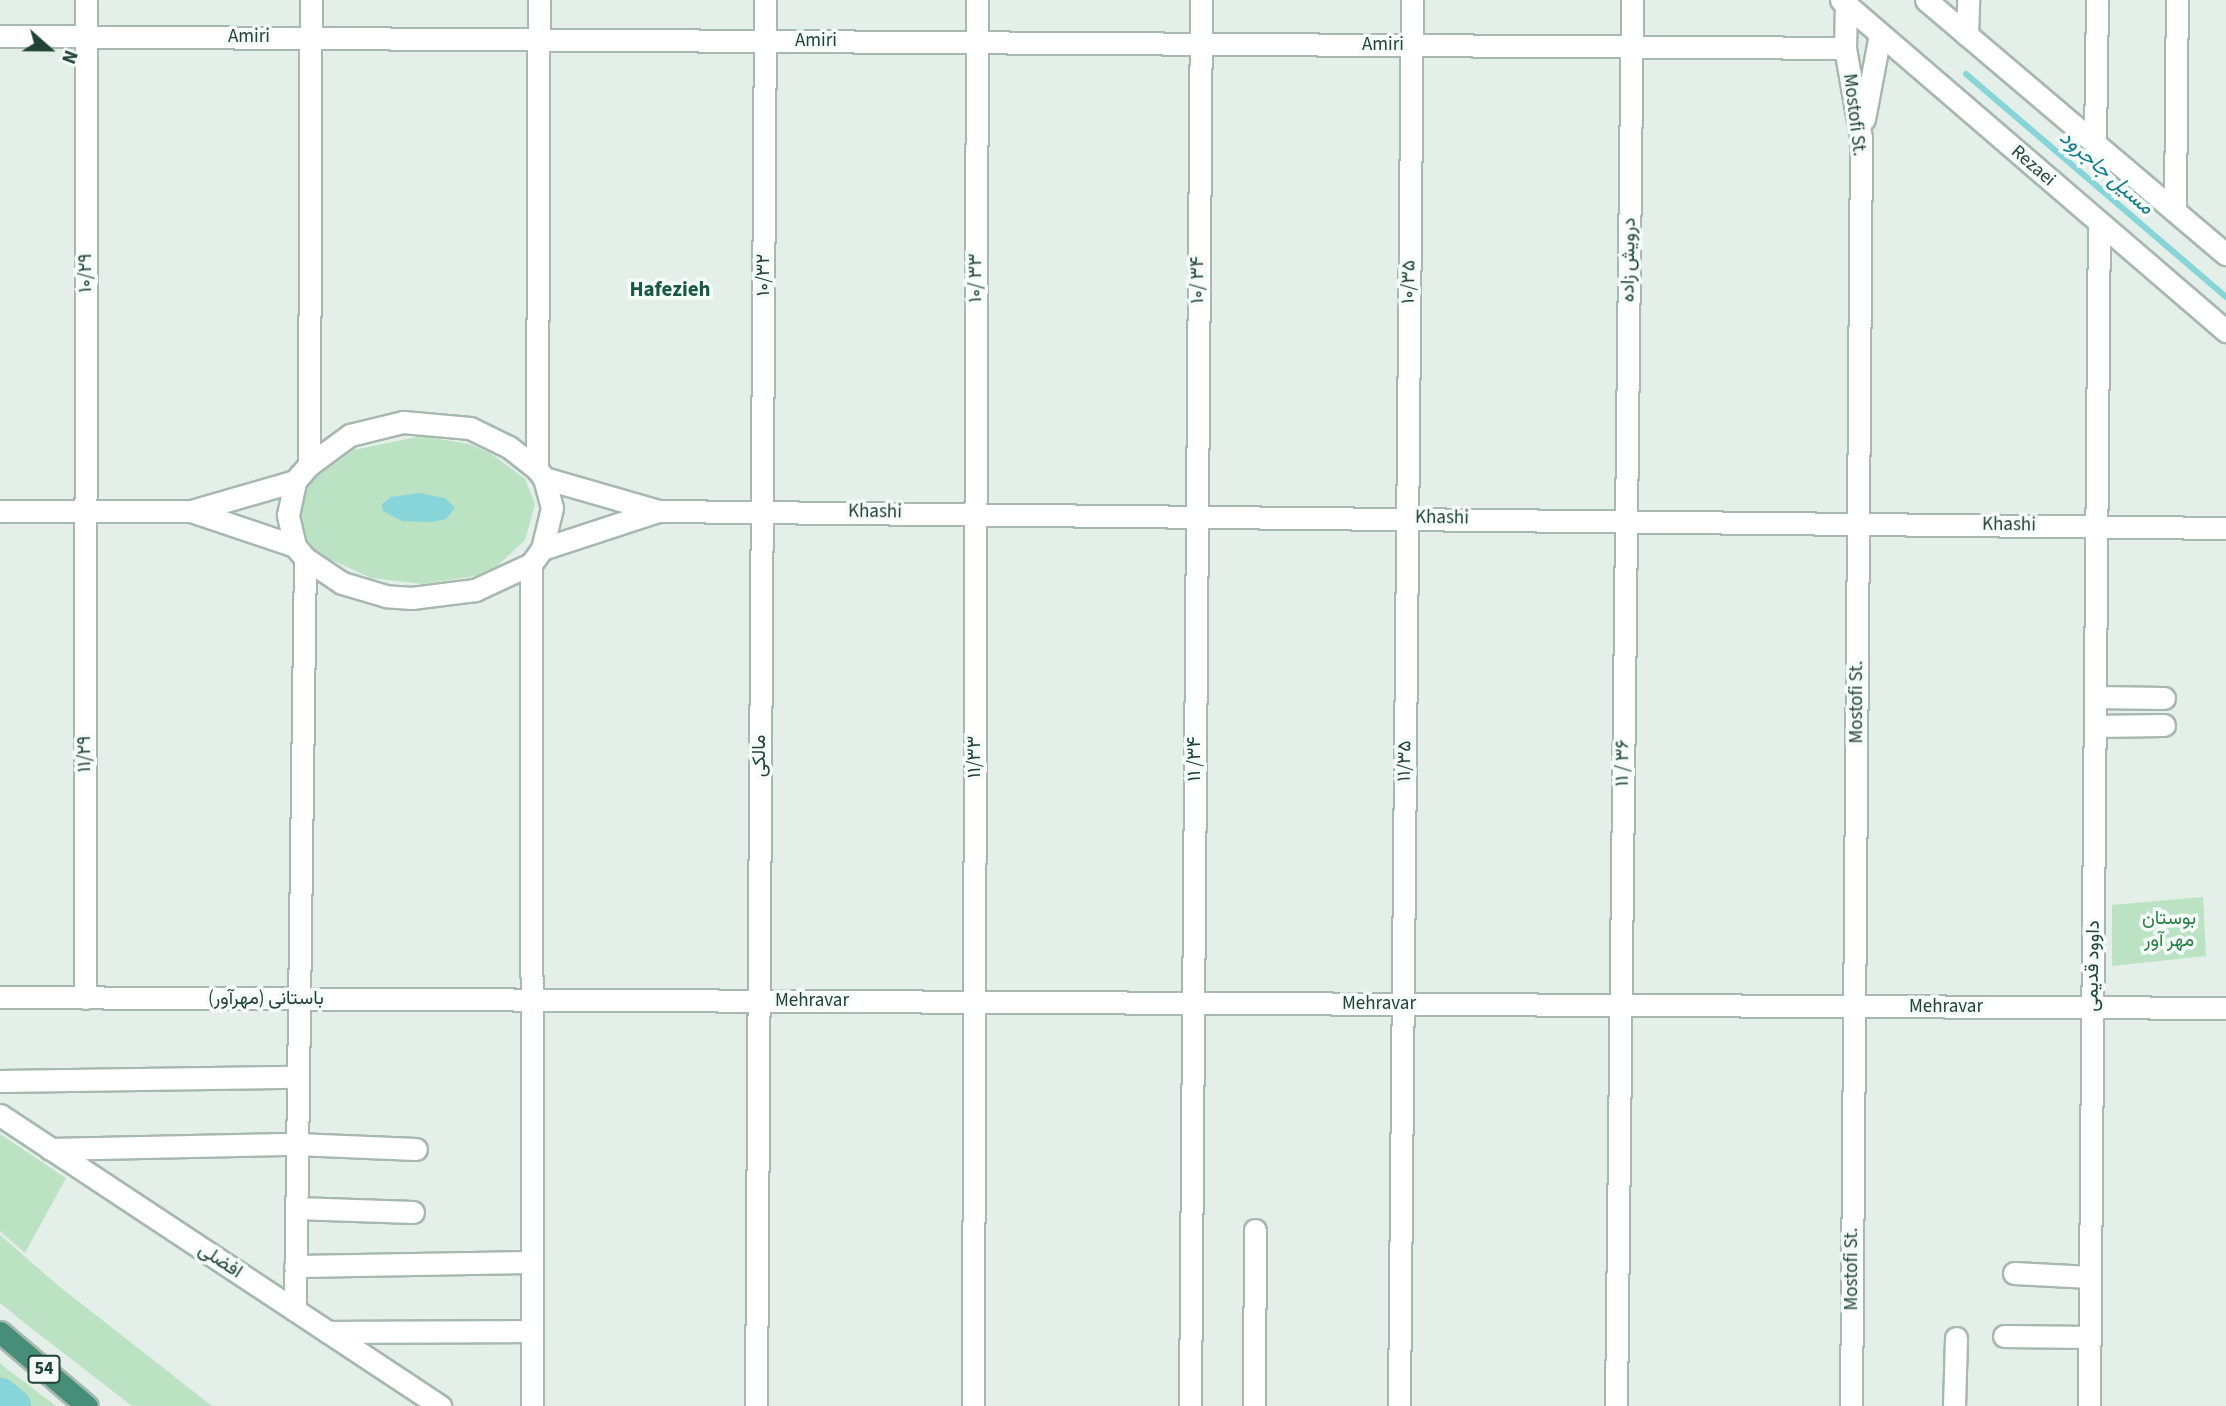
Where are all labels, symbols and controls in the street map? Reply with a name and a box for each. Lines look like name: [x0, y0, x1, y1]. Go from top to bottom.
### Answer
north arrow: [14, 14, 84, 84]
street label: Amiri: [228, 26, 270, 48]
street label: Amiri: [795, 30, 837, 52]
street label: Amiri: [1362, 34, 1404, 56]
text: N: [54, 46, 84, 67]
street label: Mostofi St.: [1838, 72, 1870, 158]
water label: مسیل جاجرود: [2055, 124, 2159, 220]
street label: Rezaei: [2006, 141, 2060, 191]
street label: درویش زاده: [1617, 218, 1641, 302]
street label: ۱۰/۲۹: [75, 253, 97, 293]
street label: ۱۰/۳۲: [753, 254, 775, 296]
street label: ۱۰/ ۳۳: [965, 254, 987, 302]
street label: ۱۰/ ۳۴: [1187, 256, 1209, 304]
street label: ۱۰/۳۵: [1397, 260, 1421, 304]
district label: Hafezieh: [629, 276, 711, 302]
street label: Khashi: [848, 500, 902, 524]
street label: Khashi: [1415, 506, 1469, 530]
street label: Khashi: [1982, 513, 2036, 537]
street label: Mostofi St.: [1846, 660, 1868, 744]
street label: مالکی: [749, 735, 771, 777]
street label: ۱۱/۲۹: [74, 736, 96, 772]
street label: ۱۱/۳۳: [964, 736, 986, 778]
street label: ۱۱ /۳۴: [1184, 737, 1206, 781]
street label: ۱۱ / ۳۶: [1611, 739, 1635, 787]
street label: ۱۱/۳۵: [1393, 740, 1417, 782]
park label: بوستان مهر آور: [2142, 908, 2196, 952]
street label: داوود قدیمی: [2081, 920, 2105, 1012]
street label: باستانی (مهرآور): [208, 988, 324, 1010]
street label: Mehravar: [775, 990, 849, 1012]
street label: Mehravar: [1342, 993, 1416, 1015]
street label: Mehravar: [1909, 996, 1983, 1018]
street label: Mostofi St.: [1841, 1227, 1863, 1311]
street label: افضلی: [194, 1238, 246, 1284]
road number: 54: [26, 1354, 61, 1384]

